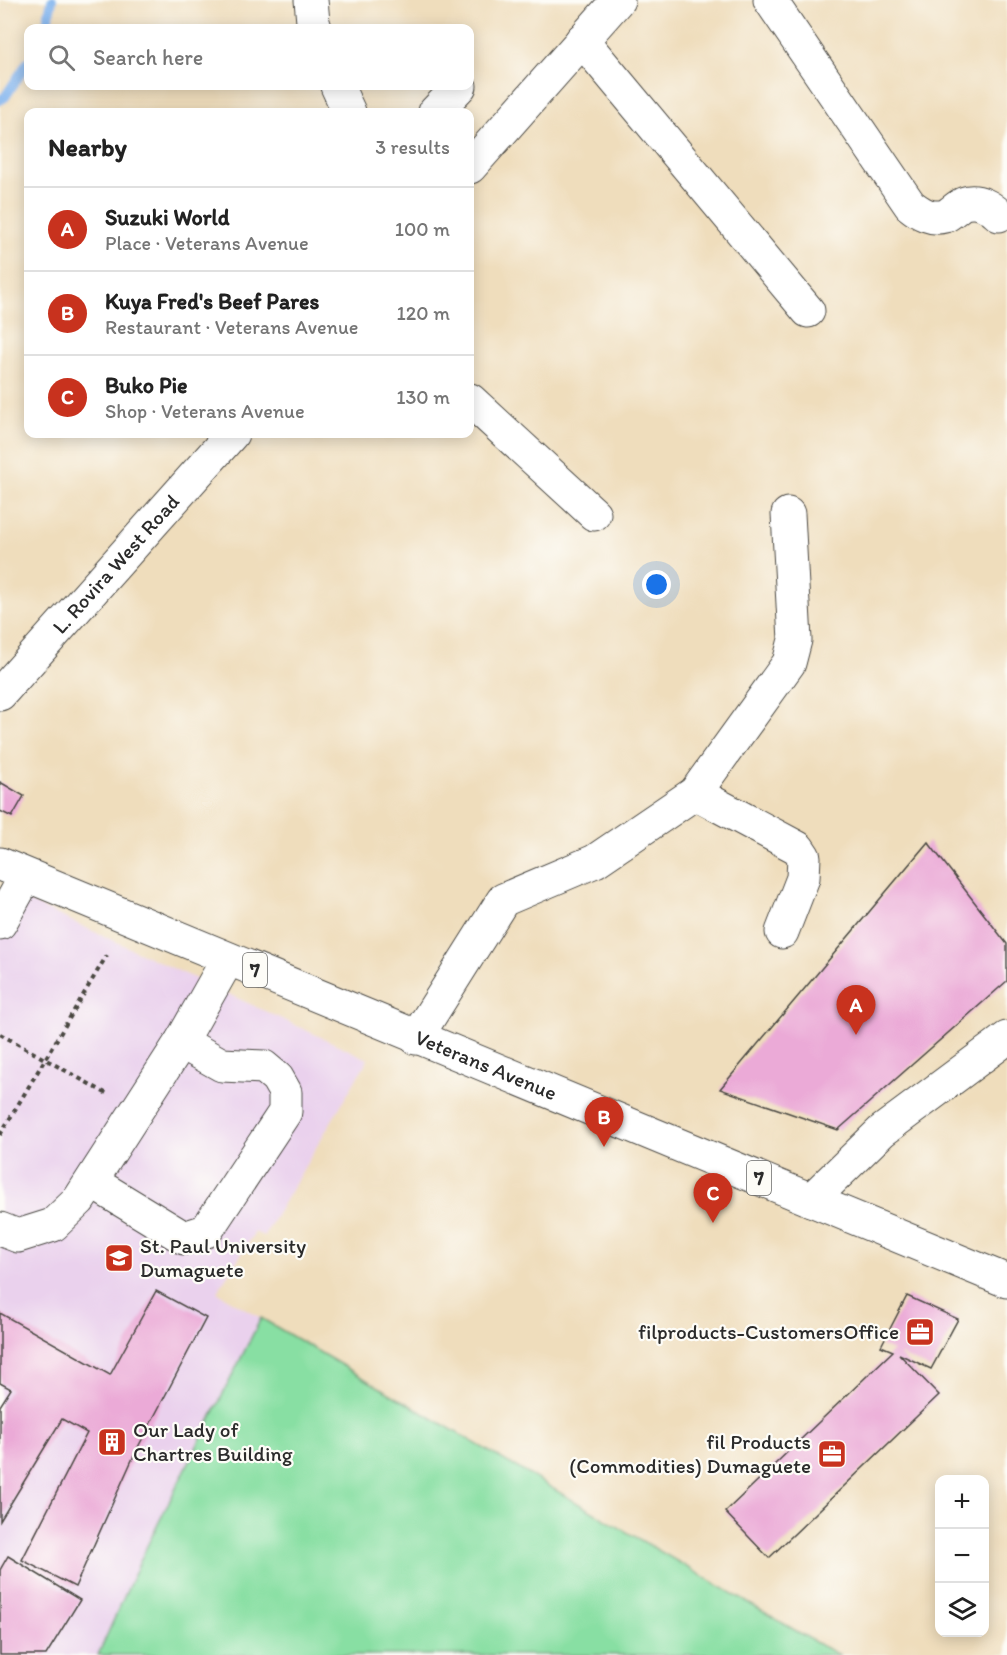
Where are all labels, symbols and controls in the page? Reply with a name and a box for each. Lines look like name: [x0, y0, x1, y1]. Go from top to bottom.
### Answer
search box: [24, 24, 474, 90]
icon: search: [45, 41, 78, 74]
text: Search here: [93, 44, 203, 71]
text: Nearby: [48, 131, 127, 163]
text: 3 results: [375, 135, 450, 159]
text: Suzuki World: [105, 204, 230, 231]
text: A: [61, 217, 74, 241]
text: 100 m: [395, 217, 450, 241]
text: Place · Veterans Avenue: [105, 231, 309, 255]
text: Kuya Fred's Beef Pares: [105, 288, 319, 315]
text: B: [61, 301, 74, 325]
text: 120 m: [397, 301, 450, 325]
text: Restaurant · Veterans Avenue: [105, 315, 358, 339]
text: Buko Pie: [105, 372, 188, 399]
text: C: [61, 385, 74, 409]
text: 130 m: [396, 385, 450, 409]
text: Shop · Veterans Avenue: [105, 399, 305, 423]
street label: L. Rovira West Road: [47, 489, 184, 639]
your location: [642, 570, 671, 599]
road number: 7: [243, 953, 267, 987]
pin: A: [836, 986, 876, 1035]
street label: Veterans Avenue: [412, 1024, 561, 1105]
pin: B: [584, 1098, 624, 1147]
road number: 7: [747, 1161, 771, 1195]
pin: C: [694, 1174, 732, 1223]
place label: St. Paul University Dumaguete: [140, 1233, 306, 1282]
school or university icon: St. Paul University Dumaguete: [103, 1242, 135, 1274]
office icon: filproducts-CustomersOffice: [904, 1316, 936, 1348]
place label: filproducts-CustomersOffice: [638, 1319, 899, 1344]
place label: Our Lady of Chartres Building: [133, 1417, 293, 1466]
building icon: Our Lady of Chartres Building: [96, 1426, 128, 1458]
place label: fil Products (Commodities) Dumaguete: [569, 1429, 811, 1478]
office icon: fil Products (Commodities) Dumaguete: [816, 1438, 848, 1470]
map controls: [935, 1475, 989, 1637]
button: +: [935, 1475, 989, 1529]
button: −: [935, 1529, 989, 1583]
button: layers: [935, 1583, 989, 1637]

